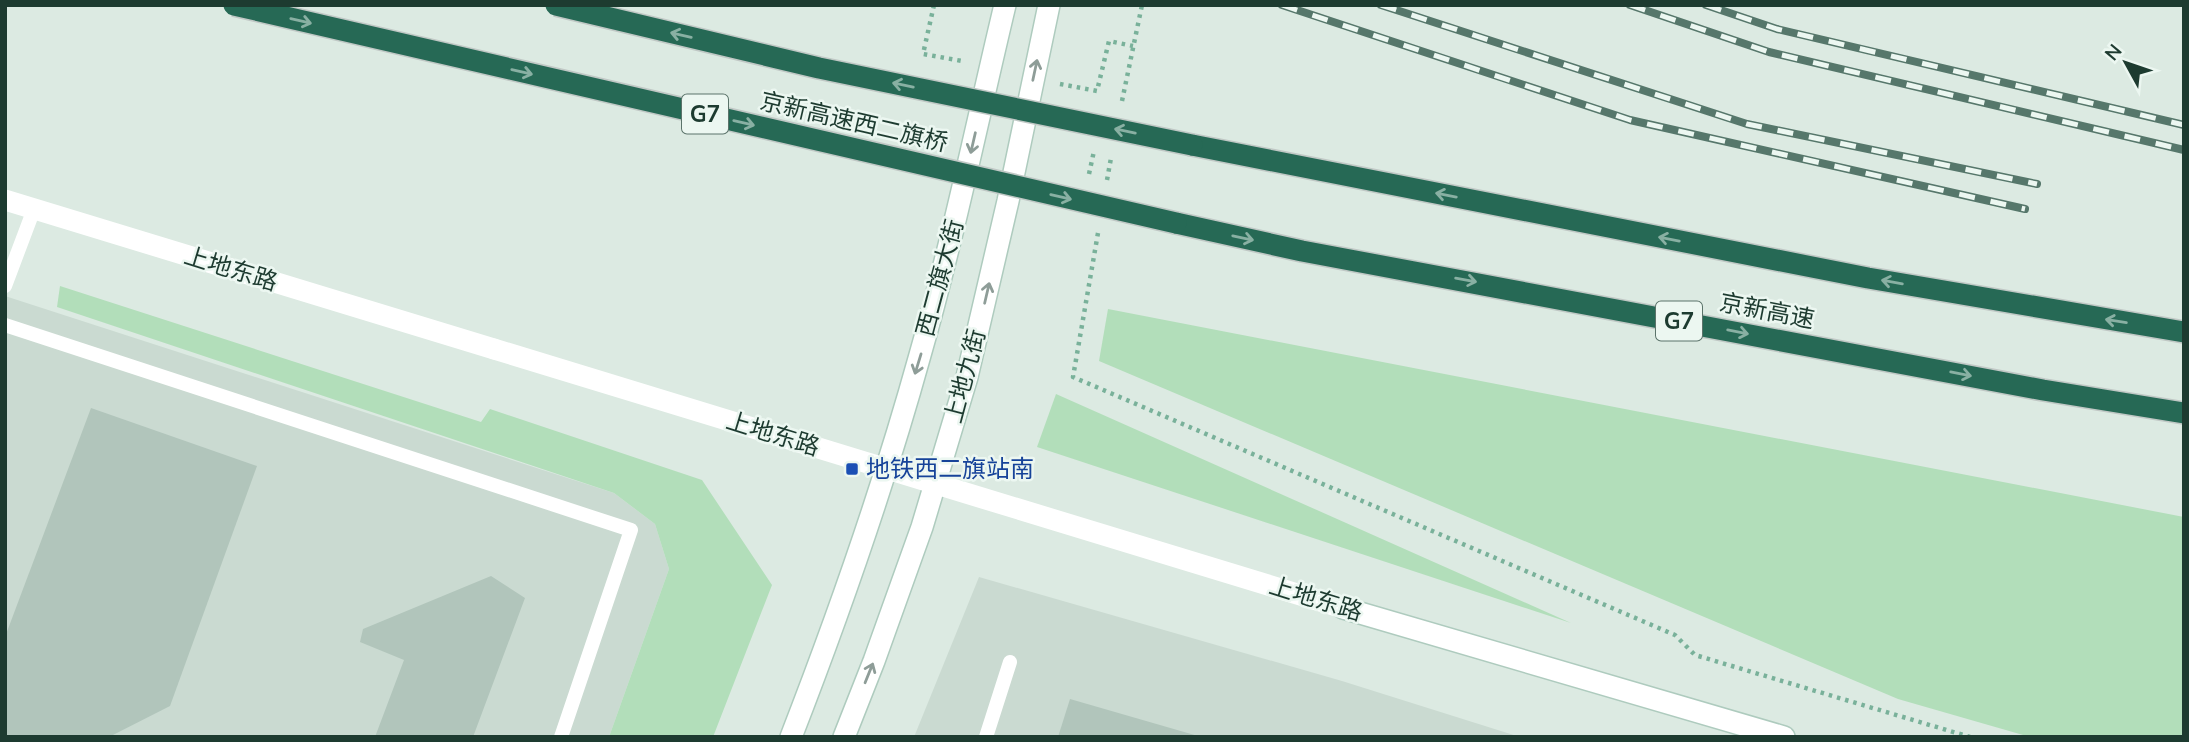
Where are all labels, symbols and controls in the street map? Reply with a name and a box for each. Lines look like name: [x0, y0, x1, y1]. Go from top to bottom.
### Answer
one-way arrow: [289, 14, 312, 28]
one-way arrow: [670, 28, 693, 41]
north arrow: [2091, 28, 2161, 98]
text: N: [2099, 39, 2128, 67]
one-way arrow: [1029, 59, 1043, 82]
one-way arrow: [510, 66, 533, 79]
one-way arrow: [892, 77, 915, 91]
street label: 京新高速西二旗桥: [757, 85, 951, 159]
road number: G7: [682, 94, 728, 134]
one-way arrow: [732, 117, 755, 131]
one-way arrow: [1114, 124, 1137, 138]
one-way arrow: [966, 131, 979, 154]
one-way arrow: [1435, 187, 1458, 201]
one-way arrow: [1049, 191, 1072, 204]
street label: 西二旗大街: [909, 216, 971, 340]
one-way arrow: [1231, 231, 1254, 245]
one-way arrow: [1658, 231, 1681, 245]
street label: 上地东路: [180, 240, 282, 298]
one-way arrow: [1454, 274, 1477, 288]
one-way arrow: [1881, 275, 1904, 288]
one-way arrow: [981, 282, 994, 304]
street label: 京新高速: [1717, 286, 1817, 336]
road number: G7: [1656, 302, 1702, 340]
one-way arrow: [2105, 314, 2128, 327]
street label: 上地九街: [937, 325, 993, 427]
one-way arrow: [1726, 325, 1749, 339]
one-way arrow: [910, 353, 923, 375]
one-way arrow: [1949, 368, 1972, 382]
street label: 上地东路: [722, 405, 824, 463]
place label: 地铁西二旗站南: [866, 453, 1034, 485]
marker: 地铁西二旗站南: [844, 461, 860, 477]
street label: 上地东路: [1265, 570, 1367, 628]
one-way arrow: [864, 663, 877, 685]

